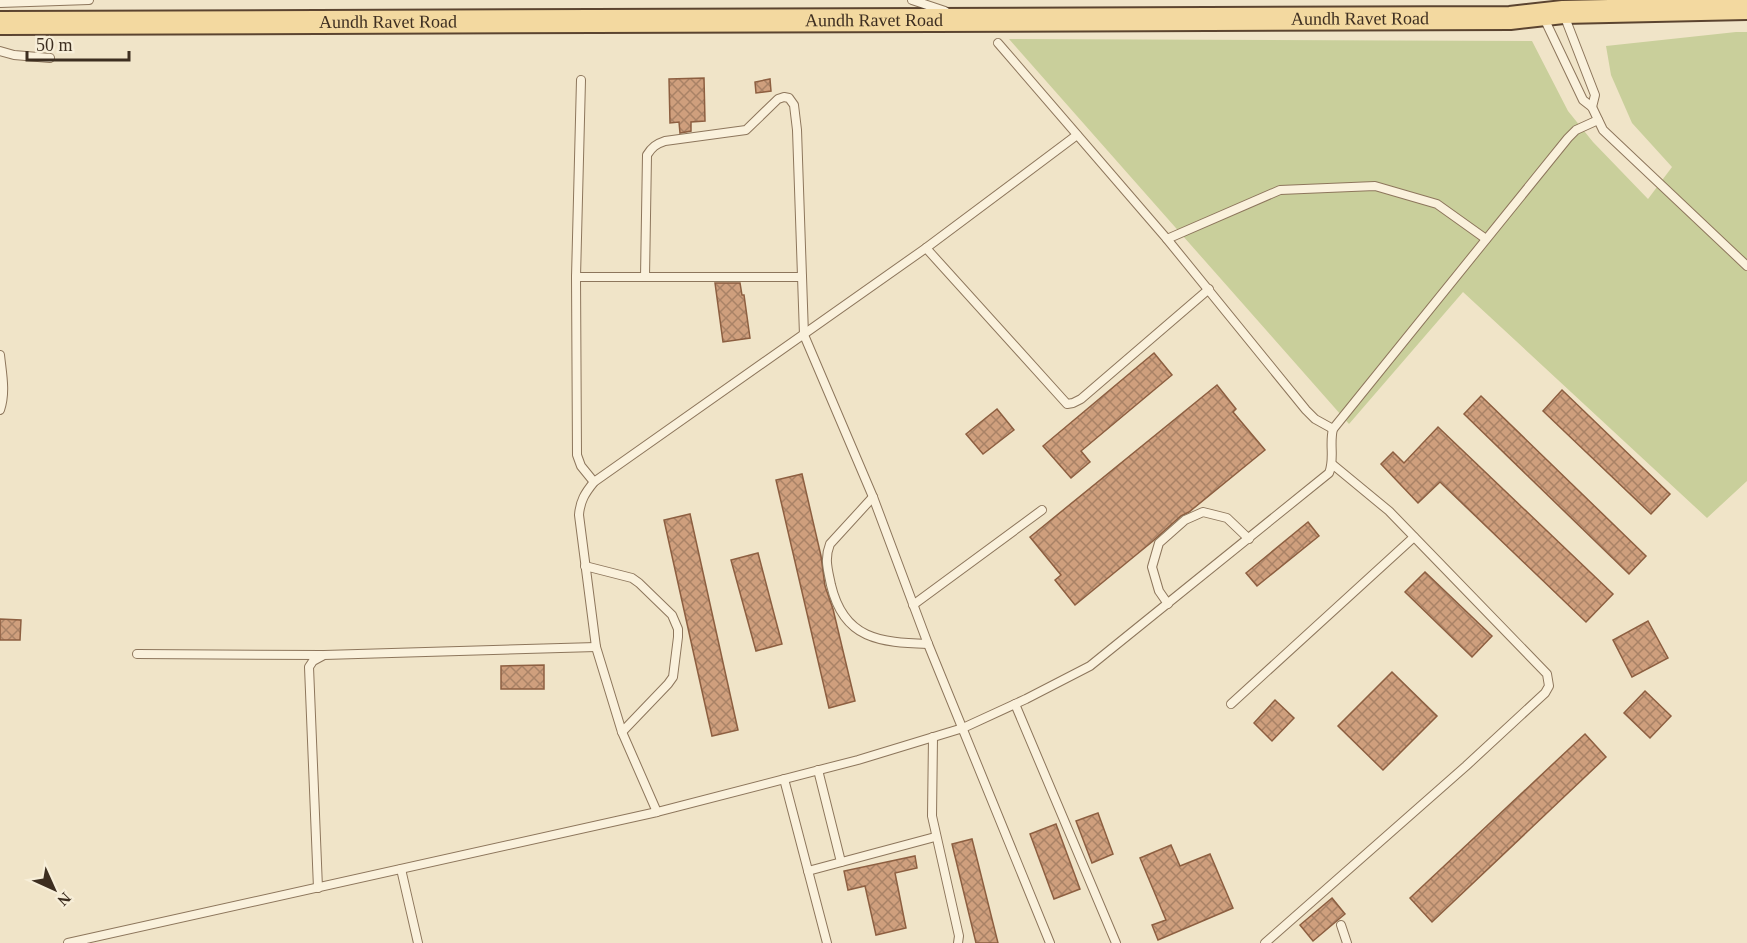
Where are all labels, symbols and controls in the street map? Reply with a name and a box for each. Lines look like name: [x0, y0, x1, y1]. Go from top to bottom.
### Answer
street label: Aundh Ravet Road: [1291, 8, 1429, 29]
street label: Aundh Ravet Road: [805, 10, 943, 30]
street label: Aundh Ravet Road: [319, 11, 457, 32]
scale bar: [27, 24, 129, 62]
text: 50 m: [36, 35, 73, 55]
north arrow: [24, 859, 84, 919]
text: N: [54, 889, 74, 910]

